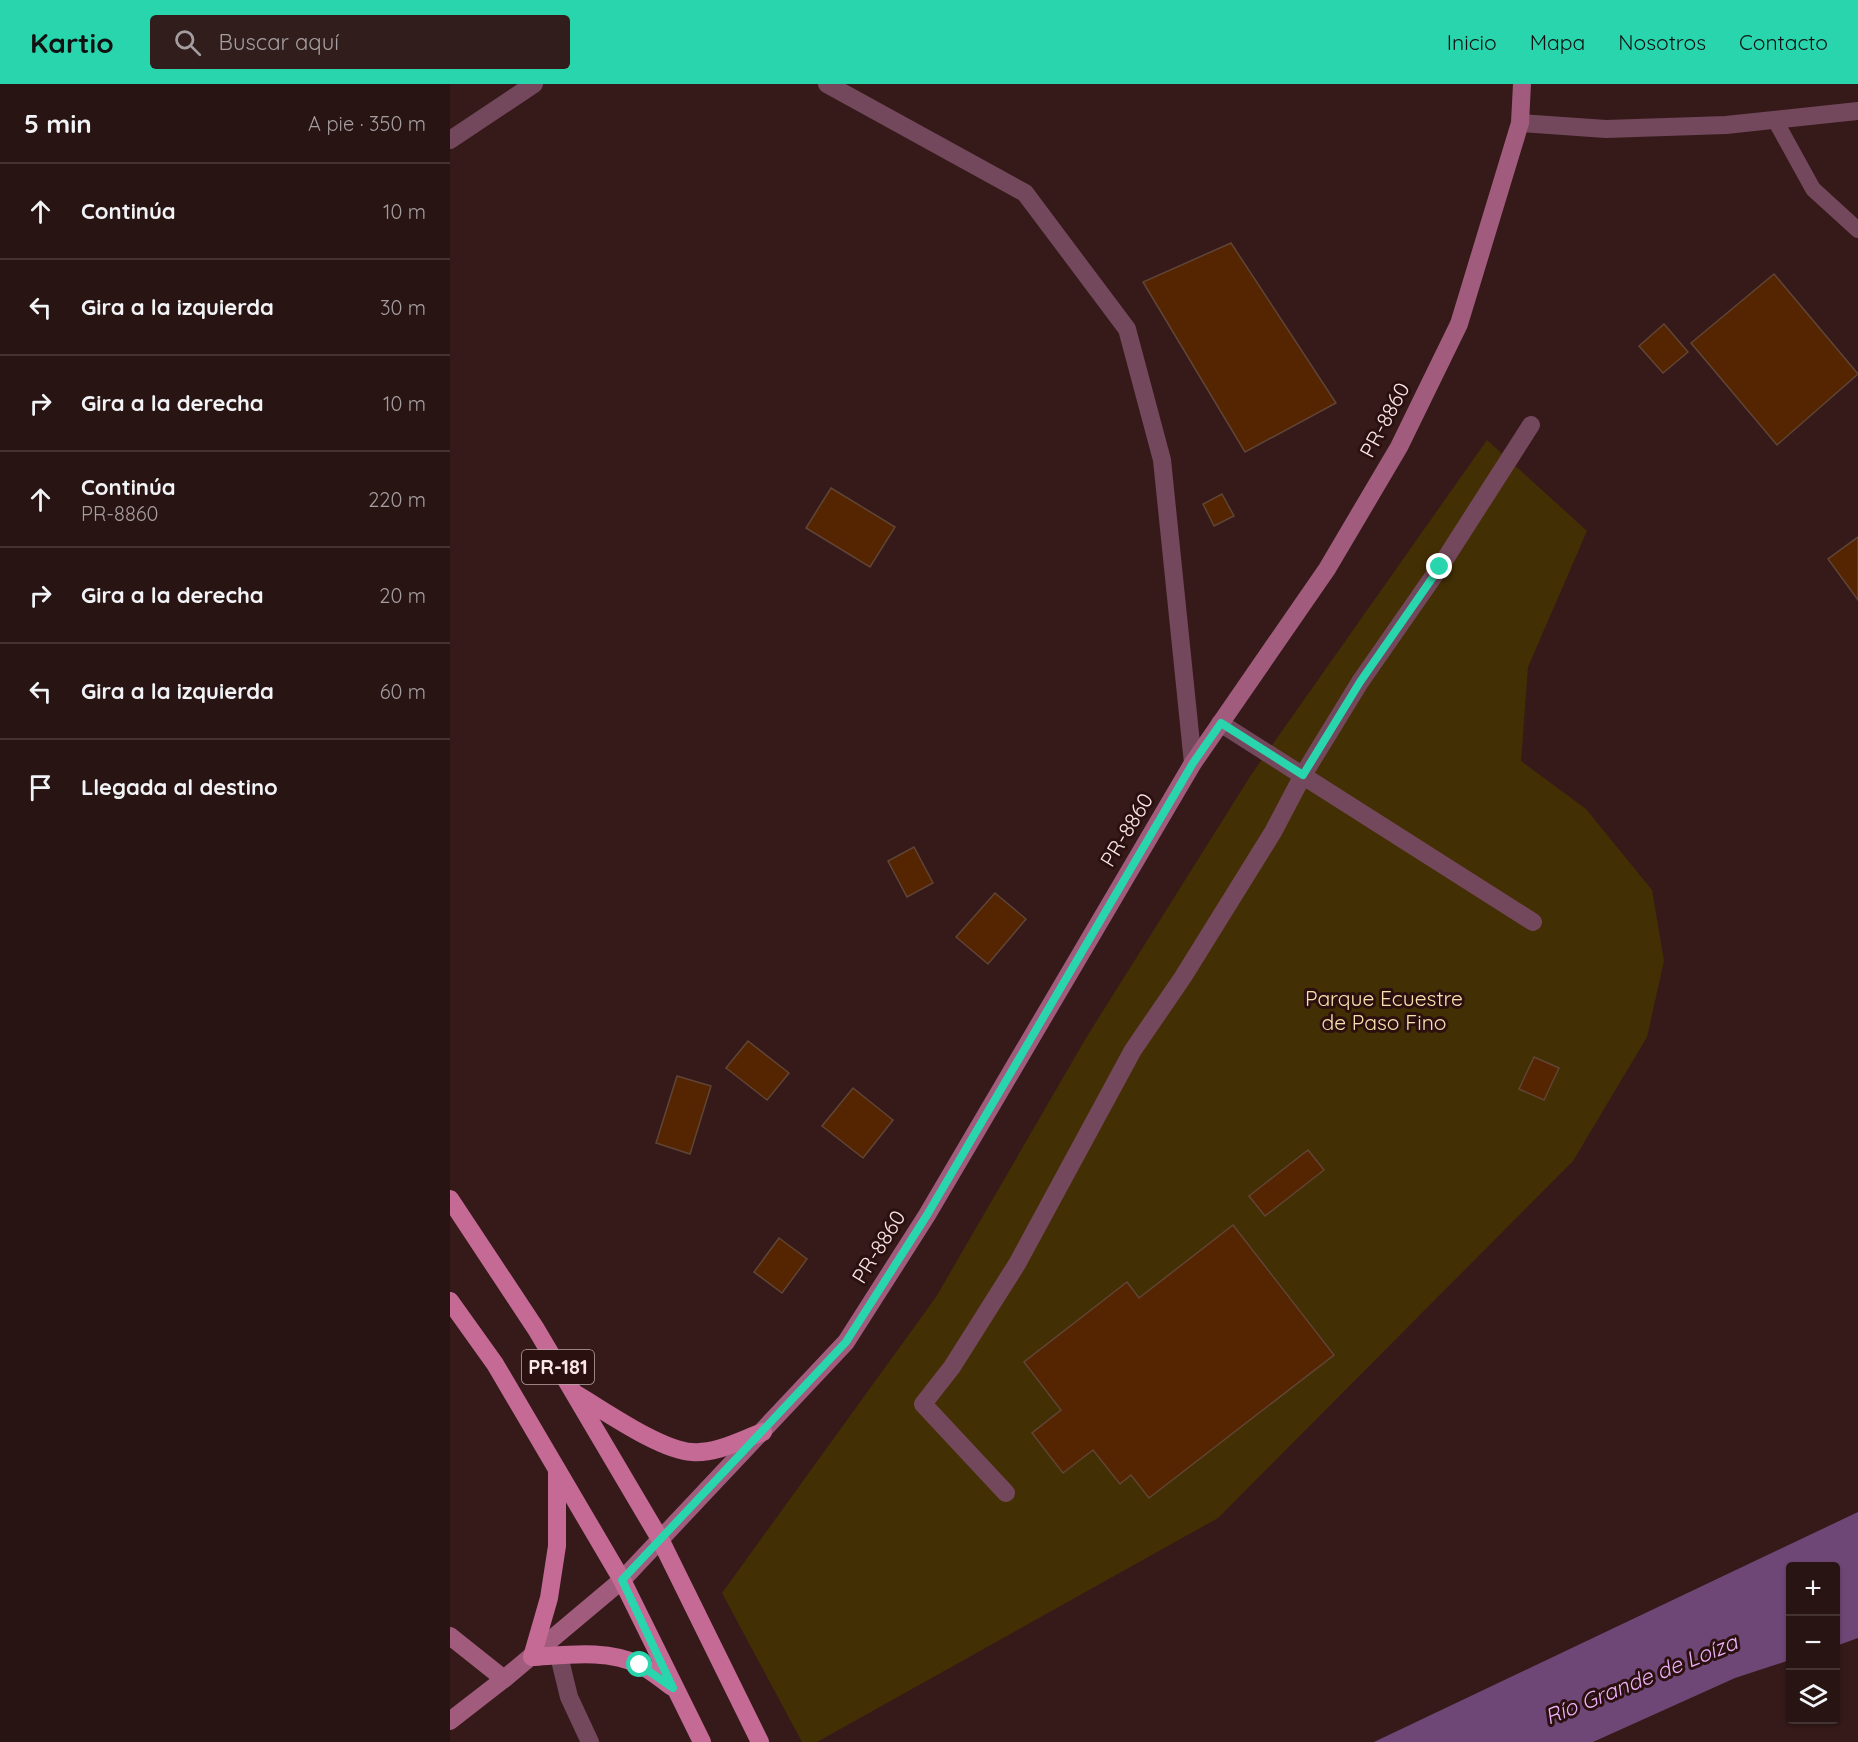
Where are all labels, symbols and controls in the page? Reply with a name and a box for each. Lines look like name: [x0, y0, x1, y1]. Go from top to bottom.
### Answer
search box: [150, 15, 570, 69]
text: Kartio: [30, 25, 114, 60]
icon: search: [171, 26, 204, 59]
text: Buscar aquí: [219, 28, 339, 56]
text: Inicio: [1447, 29, 1497, 55]
text: Mapa: [1530, 29, 1585, 55]
text: Nosotros: [1618, 29, 1706, 55]
text: Contacto: [1739, 29, 1828, 55]
text: 5 min: [24, 107, 92, 140]
text: A pie · 350 m: [308, 111, 426, 136]
icon: ahead: [24, 195, 57, 228]
text: Continúa: [81, 197, 176, 225]
text: 10 m: [383, 199, 426, 224]
icon: left: [24, 291, 57, 324]
text: Gira a la izquierda: [81, 293, 274, 321]
text: 30 m: [380, 295, 426, 320]
street label: PR-8860: [1354, 378, 1415, 462]
icon: right: [24, 387, 57, 420]
text: Gira a la derecha: [81, 389, 264, 417]
text: 10 m: [383, 391, 426, 416]
text: Continúa: [81, 473, 176, 501]
icon: ahead: [24, 483, 57, 516]
text: 220 m: [368, 487, 426, 512]
text: PR-8860: [81, 501, 158, 526]
route end: [1426, 553, 1452, 579]
icon: right: [24, 579, 57, 612]
text: Gira a la derecha: [81, 581, 264, 609]
text: 20 m: [379, 583, 426, 608]
icon: left: [24, 675, 57, 708]
text: Gira a la izquierda: [81, 677, 274, 705]
text: 60 m: [380, 679, 426, 704]
icon: arrive: [24, 771, 57, 804]
text: Llegada al destino: [81, 773, 278, 801]
street label: PR-8860: [1094, 788, 1158, 871]
park label: Parque Ecuestre de Paso Fino: [1305, 985, 1463, 1035]
street label: PR-8860: [846, 1205, 911, 1288]
road number: PR-181: [522, 1350, 594, 1384]
map controls: [1786, 1562, 1840, 1724]
button: +: [1786, 1562, 1840, 1616]
button: −: [1786, 1616, 1840, 1670]
water label: Río Grande de Loíza: [1541, 1627, 1743, 1730]
route start: [626, 1651, 652, 1677]
button: layers: [1786, 1670, 1840, 1724]

